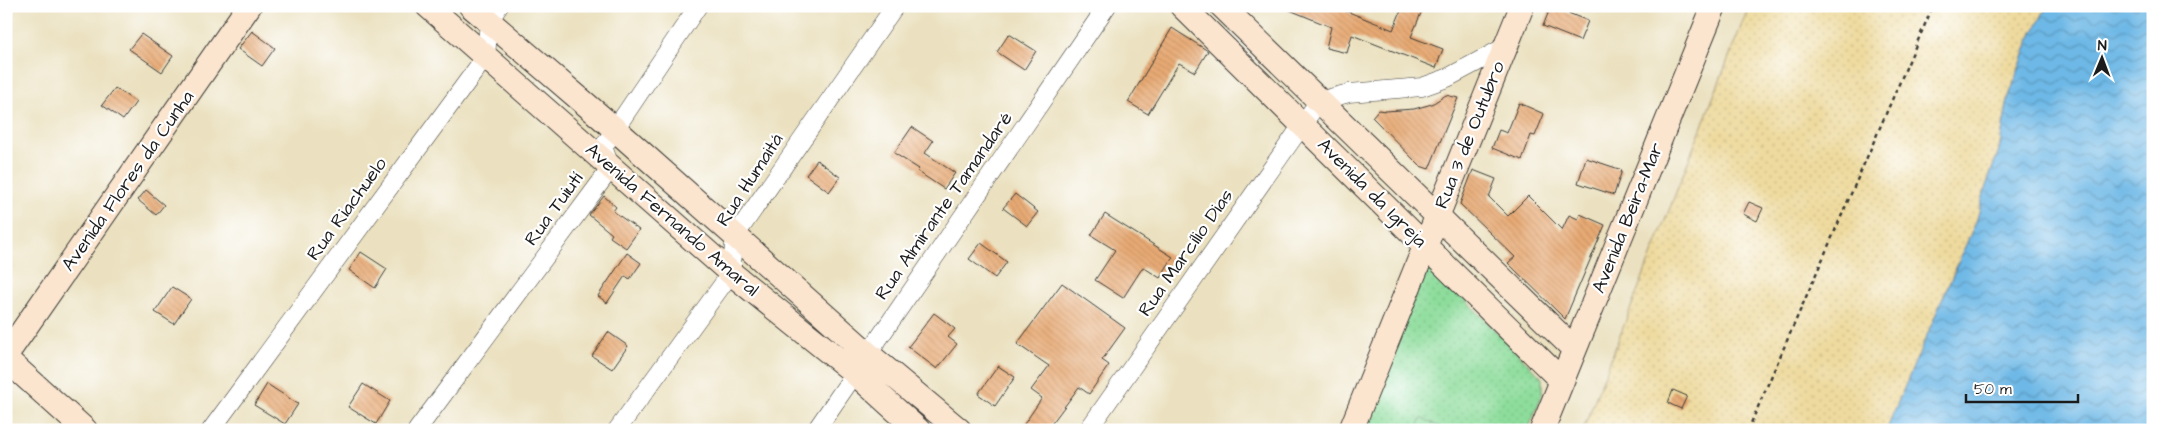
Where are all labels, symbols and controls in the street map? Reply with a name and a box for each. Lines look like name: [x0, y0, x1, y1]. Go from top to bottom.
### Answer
north arrow: [2076, 32, 2126, 82]
text: N: [2098, 36, 2107, 56]
street label: Rua 3 de Outubro: [1428, 57, 1512, 213]
street label: Avenida Flores da Cunha: [55, 85, 201, 277]
street label: Rua Almirante Tamandaré: [869, 106, 1019, 306]
street label: Rua Humaitá: [710, 128, 790, 232]
street label: Avenida da Igreja: [1310, 132, 1433, 255]
street label: Avenida Fernando Amaral: [579, 137, 765, 303]
street label: Avenida Beira-Mar: [1585, 138, 1671, 297]
street label: Rua Riachuelo: [300, 152, 394, 266]
street label: Rua Tuiutí: [518, 167, 590, 251]
street label: Rua Marcílio Dias: [1132, 184, 1240, 322]
scale bar: [1966, 371, 2079, 403]
text: 50 m: [1974, 379, 2012, 400]

